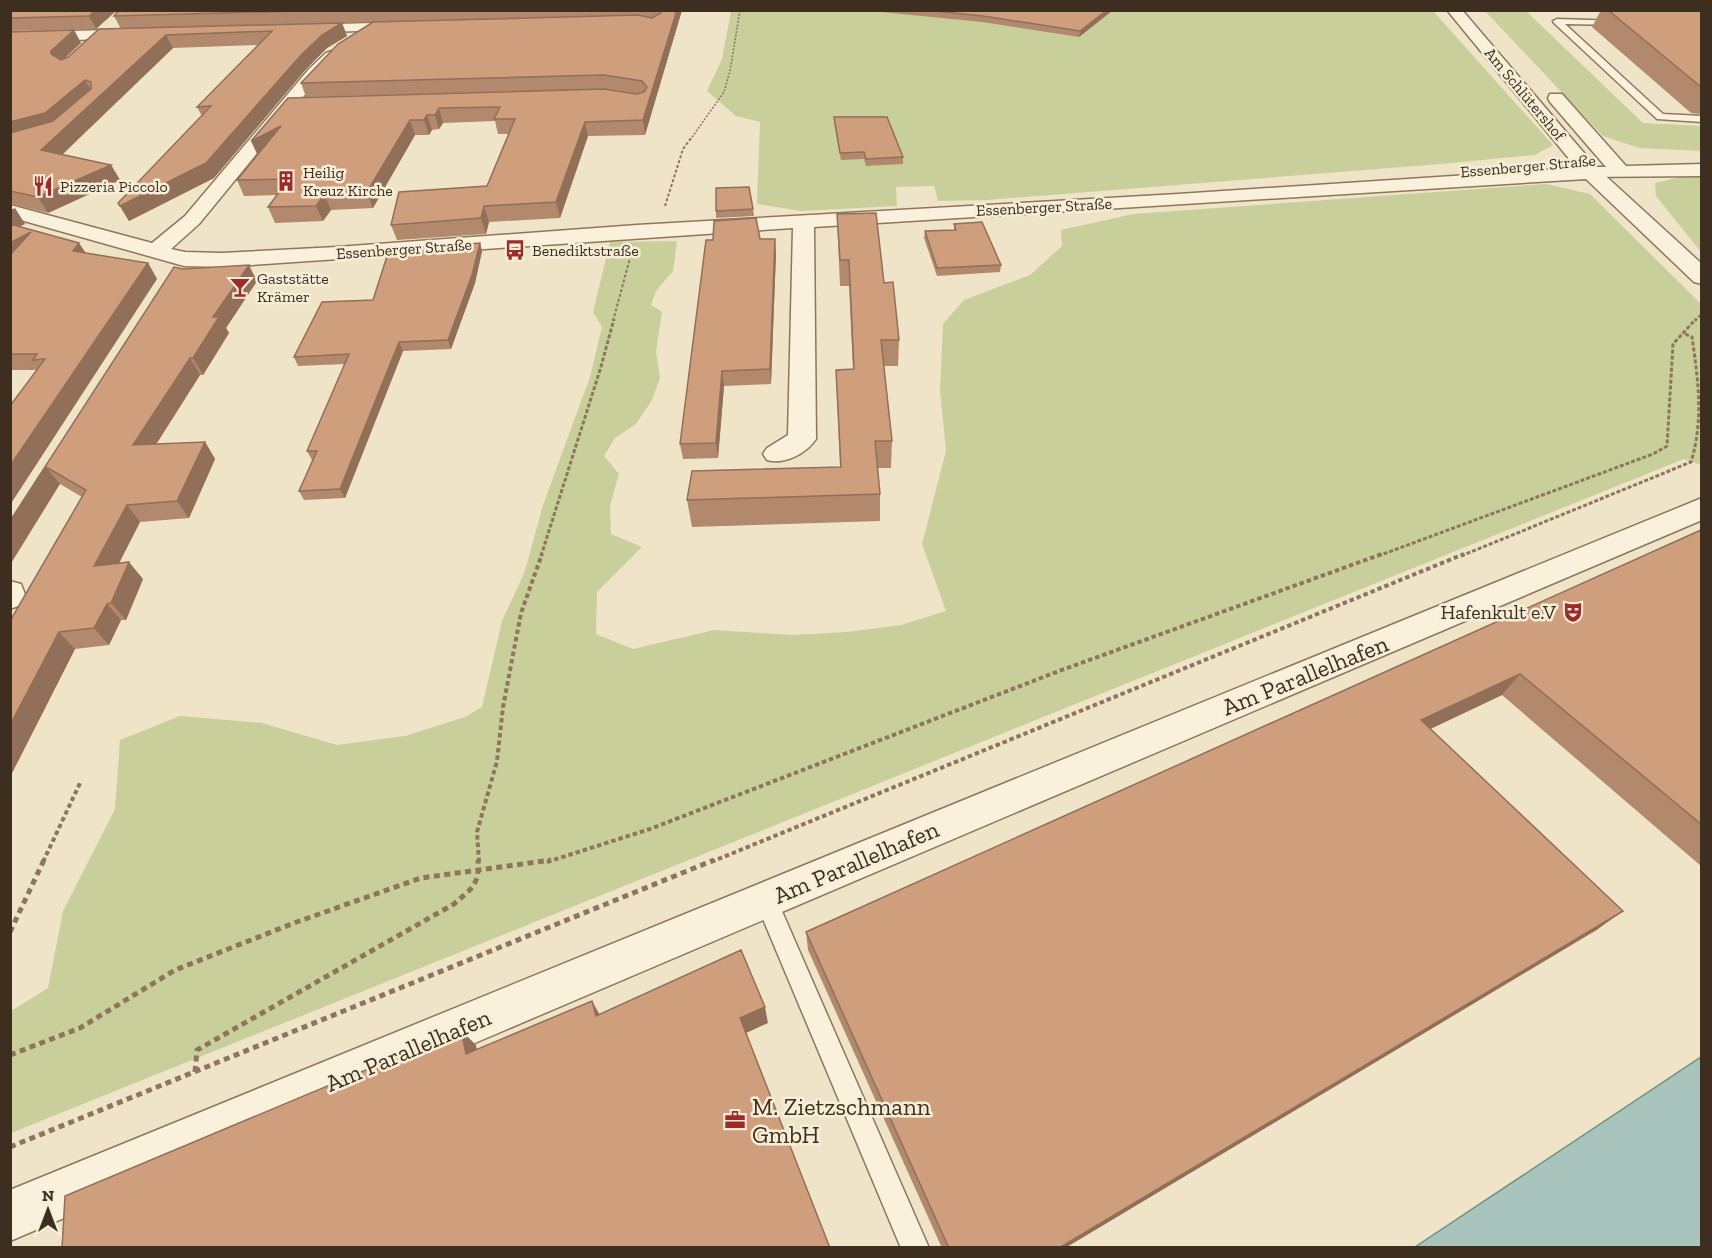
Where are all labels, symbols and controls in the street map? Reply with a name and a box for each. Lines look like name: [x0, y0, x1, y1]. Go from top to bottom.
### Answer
street label: Am Schlütershof: [1481, 44, 1571, 146]
street label: Essenberger Straße: [1459, 151, 1597, 181]
place label: Heilig Kreuz Kirche: [303, 163, 393, 200]
building icon: Heilig Kreuz Kirche: [274, 169, 298, 193]
restaurant icon: Pizzeria Piccolo: [31, 174, 55, 198]
place label: Pizzeria Piccolo: [60, 177, 168, 196]
street label: Essenberger Straße: [976, 194, 1112, 220]
street label: Essenberger Straße: [335, 235, 473, 263]
bus stop icon: Benediktstraße: [503, 238, 527, 262]
place label: Benediktstraße: [532, 241, 639, 260]
place label: Gaststätte Krämer: [257, 269, 329, 306]
bar icon: Gaststätte Krämer: [228, 275, 252, 299]
place label: Hafenkult e.V: [1440, 600, 1556, 624]
theatre icon: Hafenkult e.V: [1561, 600, 1585, 624]
street label: Am Parallelhafen: [1218, 628, 1393, 722]
street label: Am Parallelhafen: [769, 814, 943, 910]
street label: Am Parallelhafen: [321, 1002, 495, 1098]
place label: M. Zietzschmann GmbH: [752, 1092, 931, 1149]
office icon: M. Zietzschmann GmbH: [723, 1108, 747, 1132]
north arrow: [18, 1180, 78, 1240]
text: N: [42, 1186, 54, 1205]

